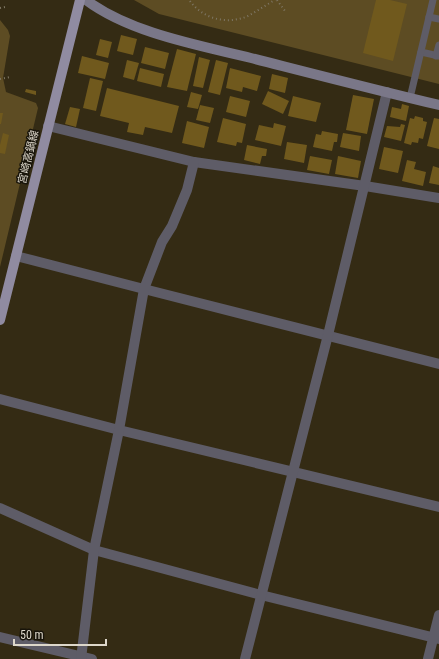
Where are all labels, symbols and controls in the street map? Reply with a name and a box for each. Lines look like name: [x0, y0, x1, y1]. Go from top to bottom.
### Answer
street label: 宮崎高鍋線: [16, 129, 41, 185]
scale bar: [14, 621, 106, 647]
text: 50 m: [20, 628, 44, 642]

